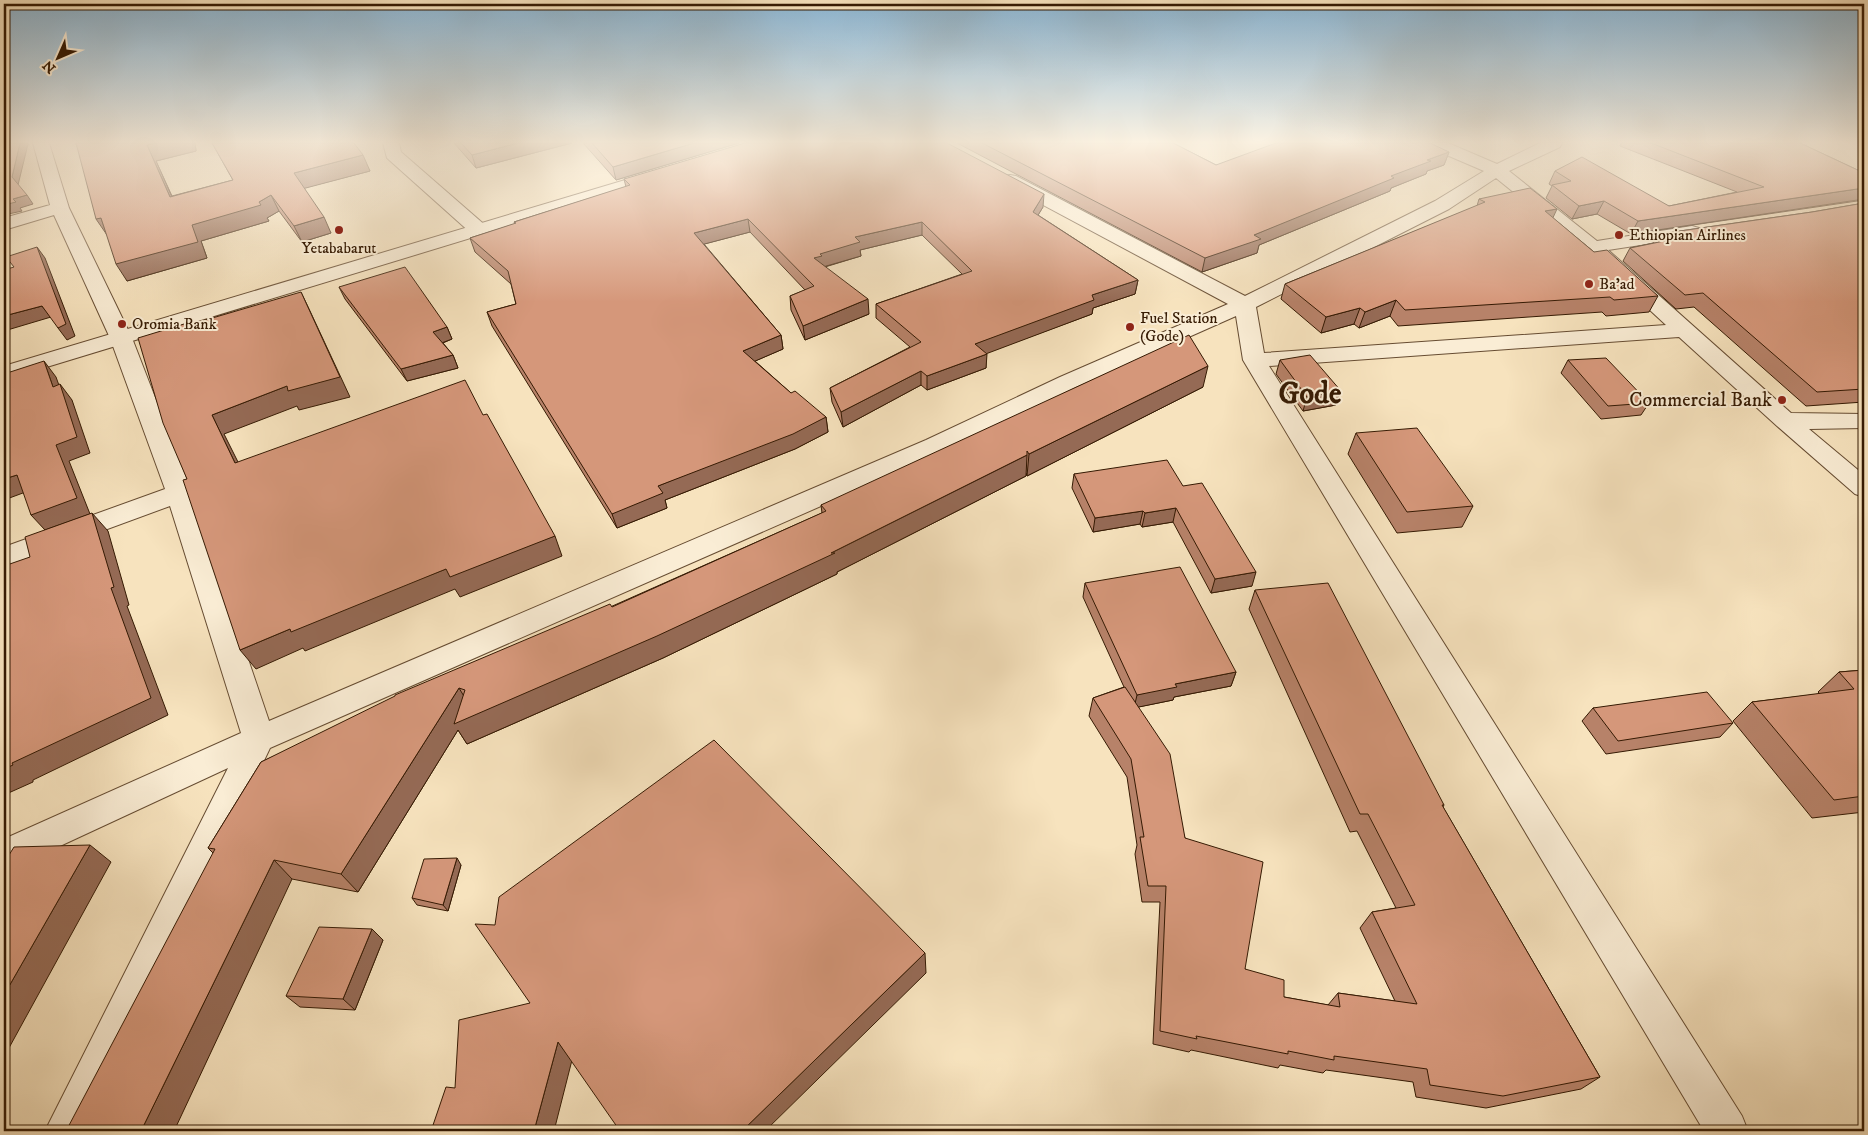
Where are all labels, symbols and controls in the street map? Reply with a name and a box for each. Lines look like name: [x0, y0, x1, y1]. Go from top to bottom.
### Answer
north arrow: [32, 32, 82, 82]
text: N: [39, 56, 60, 77]
marker: Yetababarut: [333, 224, 345, 236]
place label: Ethiopian Airlines: [1629, 225, 1746, 245]
marker: Ethiopian Airlines: [1613, 229, 1625, 241]
place label: Yetababarut: [301, 238, 377, 258]
place label: Ba'ad: [1599, 274, 1635, 294]
marker: Ba'ad: [1583, 278, 1595, 290]
place label: Fuel Station (Gode): [1140, 308, 1218, 346]
place label: Oromia Bank: [132, 314, 217, 334]
marker: Oromia Bank: [116, 318, 128, 330]
marker: Fuel Station (Gode): [1124, 321, 1136, 333]
district label: Gode: [1279, 376, 1342, 413]
place label: Commercial Bank: [1629, 388, 1772, 413]
marker: Commercial Bank: [1776, 394, 1788, 406]

